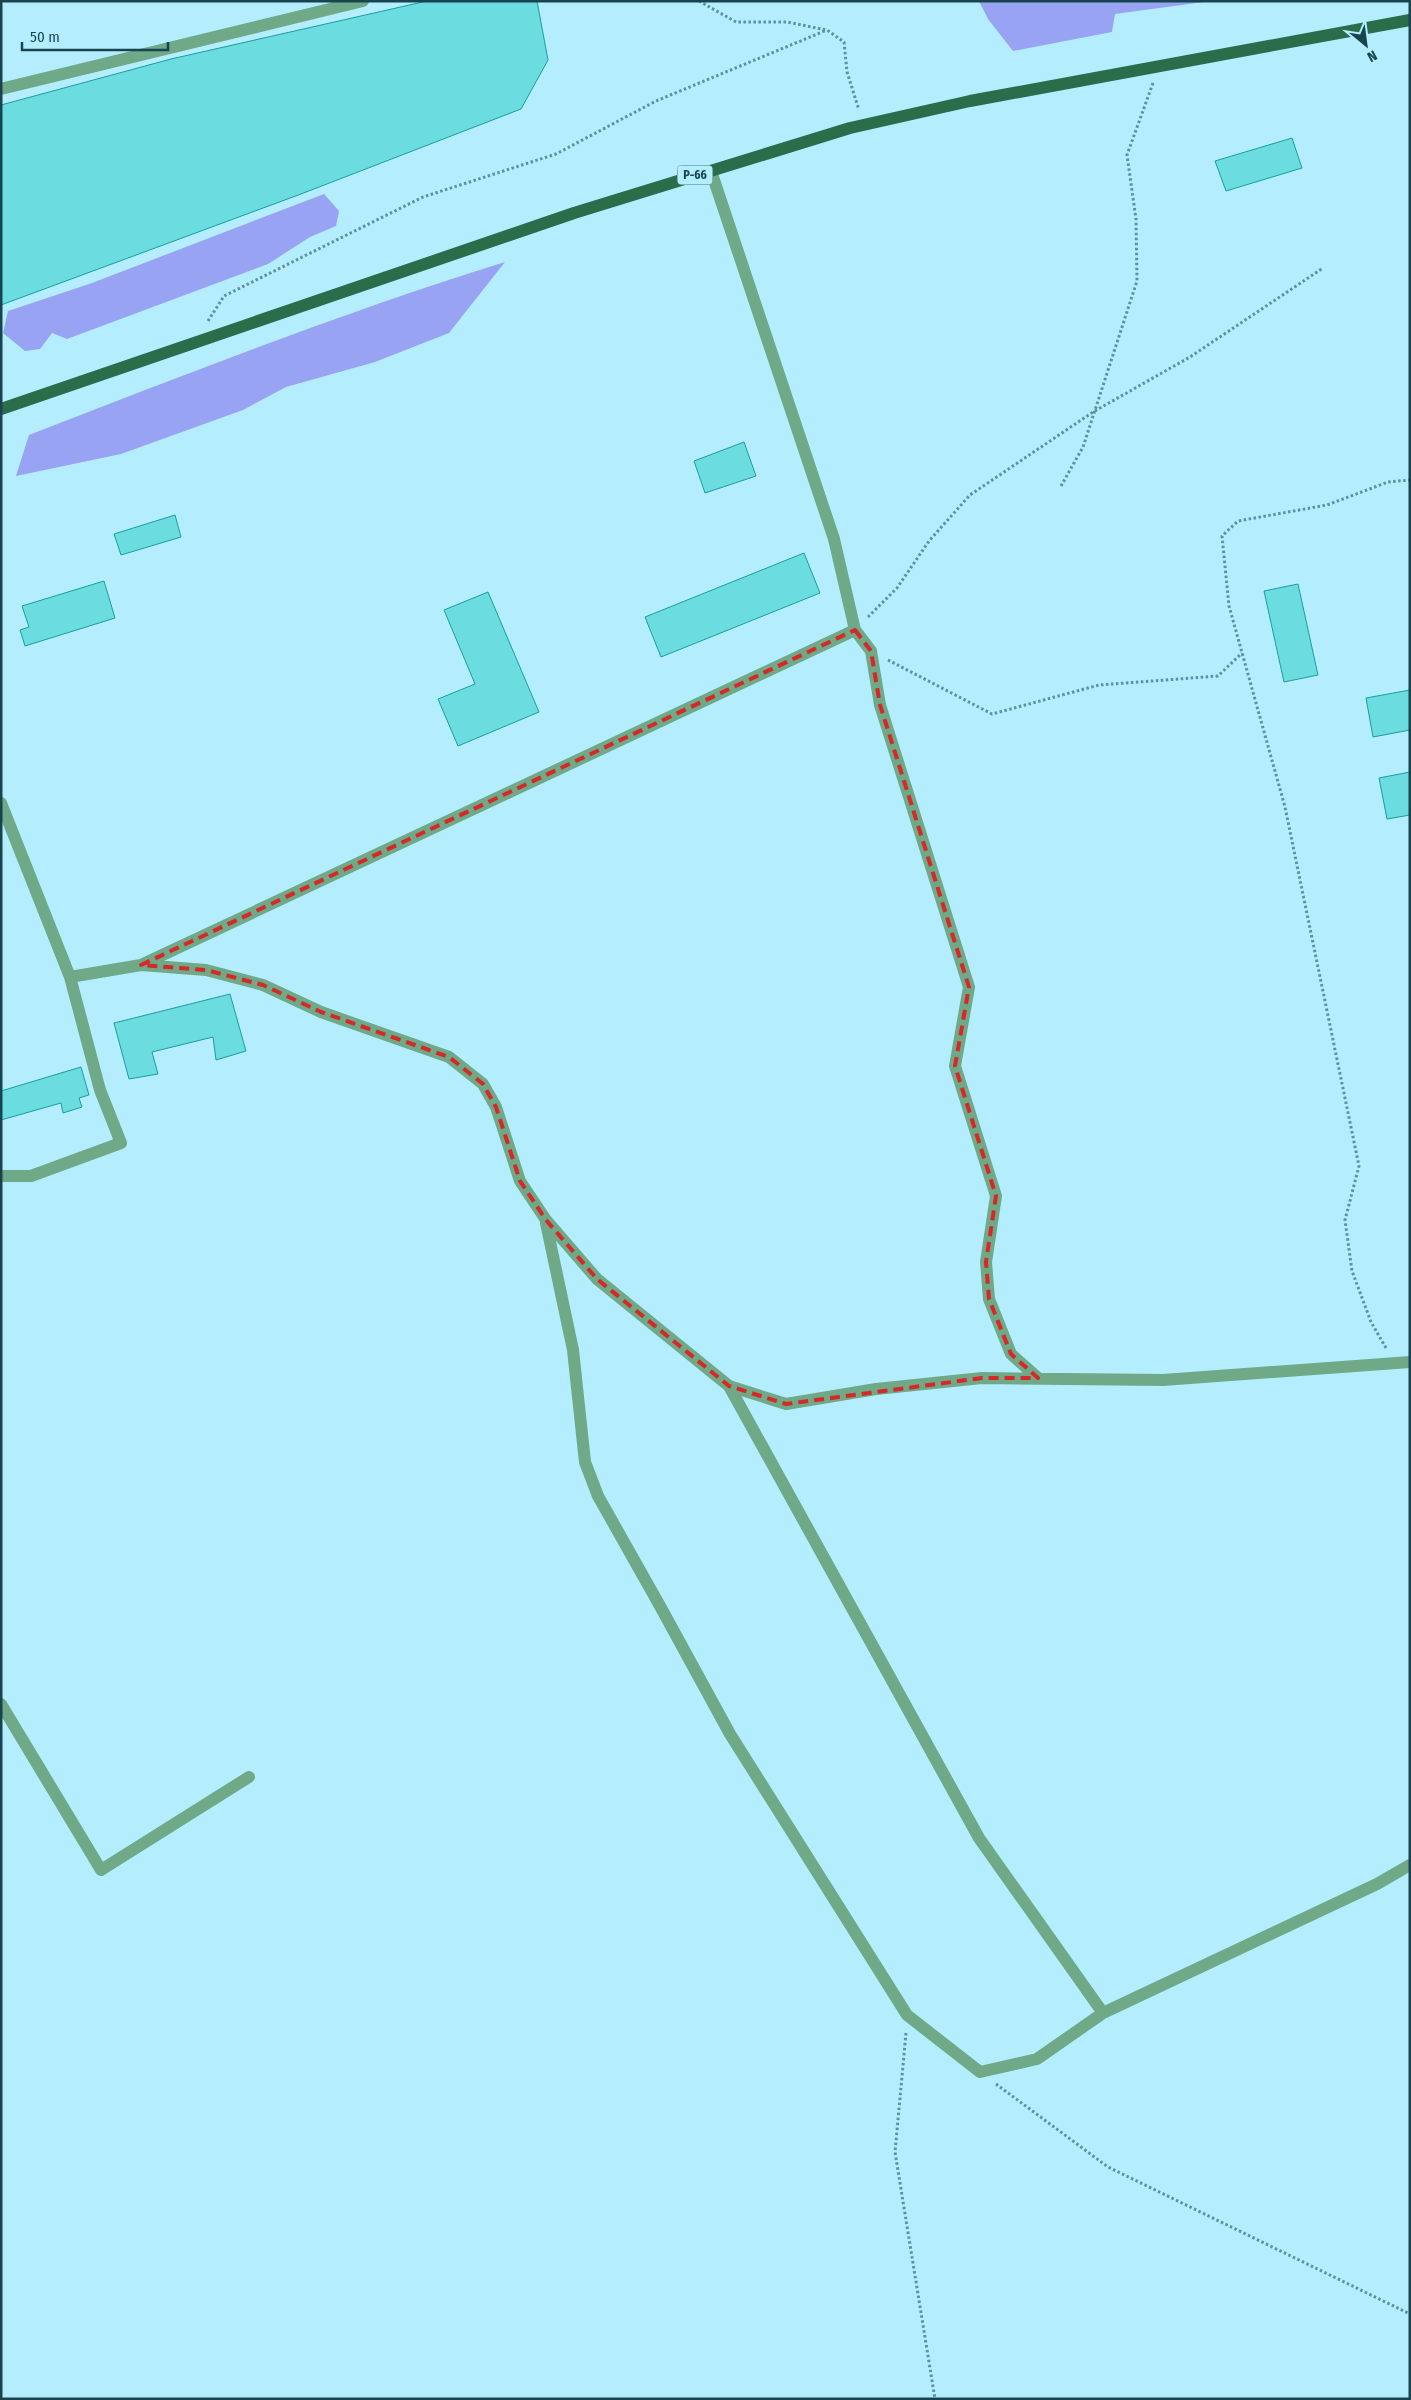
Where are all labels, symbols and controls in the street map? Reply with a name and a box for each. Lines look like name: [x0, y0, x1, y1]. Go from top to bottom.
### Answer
scale bar: [22, 20, 169, 52]
north arrow: [1341, 20, 1391, 70]
text: 50 m: [30, 28, 60, 46]
text: N: [1364, 46, 1380, 65]
road number: Р-66: [678, 166, 712, 184]

